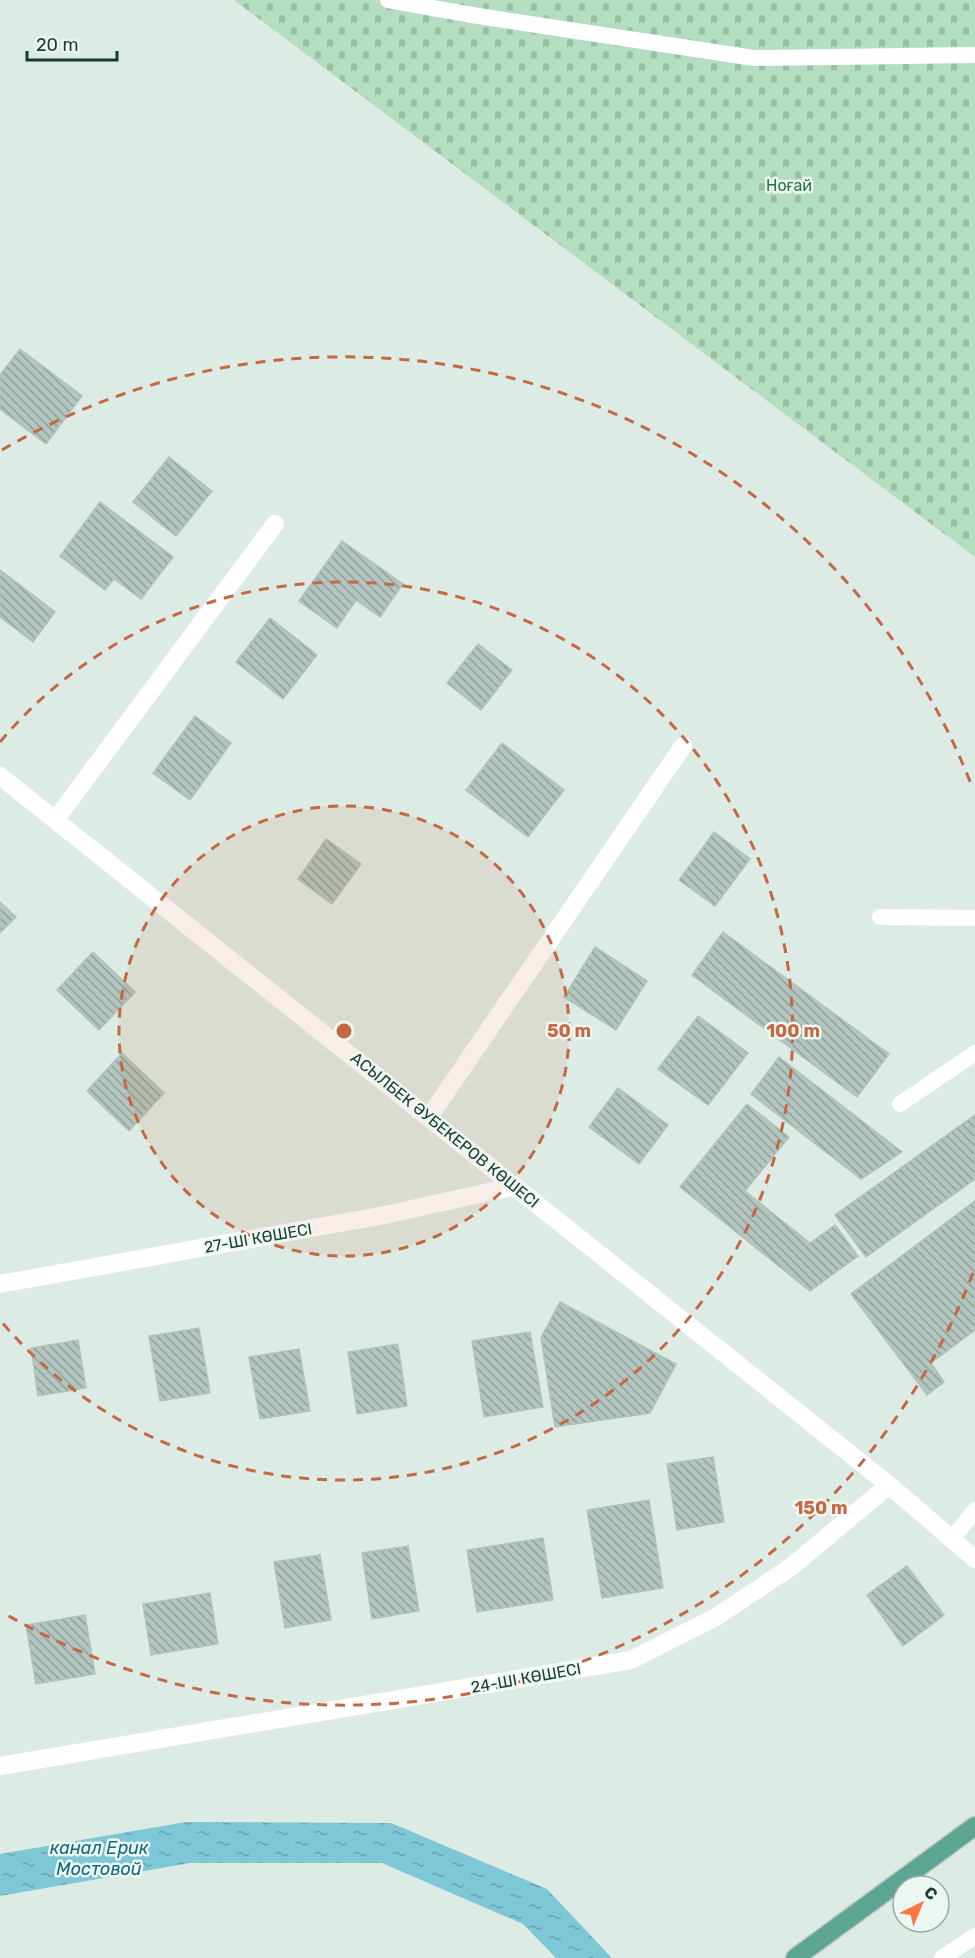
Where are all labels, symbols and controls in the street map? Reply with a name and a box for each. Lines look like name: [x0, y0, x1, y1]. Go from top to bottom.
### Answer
scale bar: [27, 24, 117, 62]
text: 20 m: [36, 34, 78, 56]
park label: Ноғай: [766, 176, 812, 195]
text: 50 m: [547, 1020, 591, 1042]
text: 100 m: [766, 1020, 820, 1042]
centre of rings: [334, 1021, 354, 1041]
street label: АСЫЛБЕК ӘУБЕКЕРОВ КӨШЕСІ: [347, 1048, 543, 1212]
street label: 27-ШІ КӨШЕСІ: [203, 1219, 313, 1257]
text: 150 m: [794, 1497, 848, 1519]
street label: 24-ШІ КӨШЕСІ: [469, 1659, 583, 1697]
water label: канал Ерик Мостовой: [50, 1837, 149, 1880]
north arrow: [891, 1874, 951, 1934]
text: С: [920, 1883, 941, 1904]

